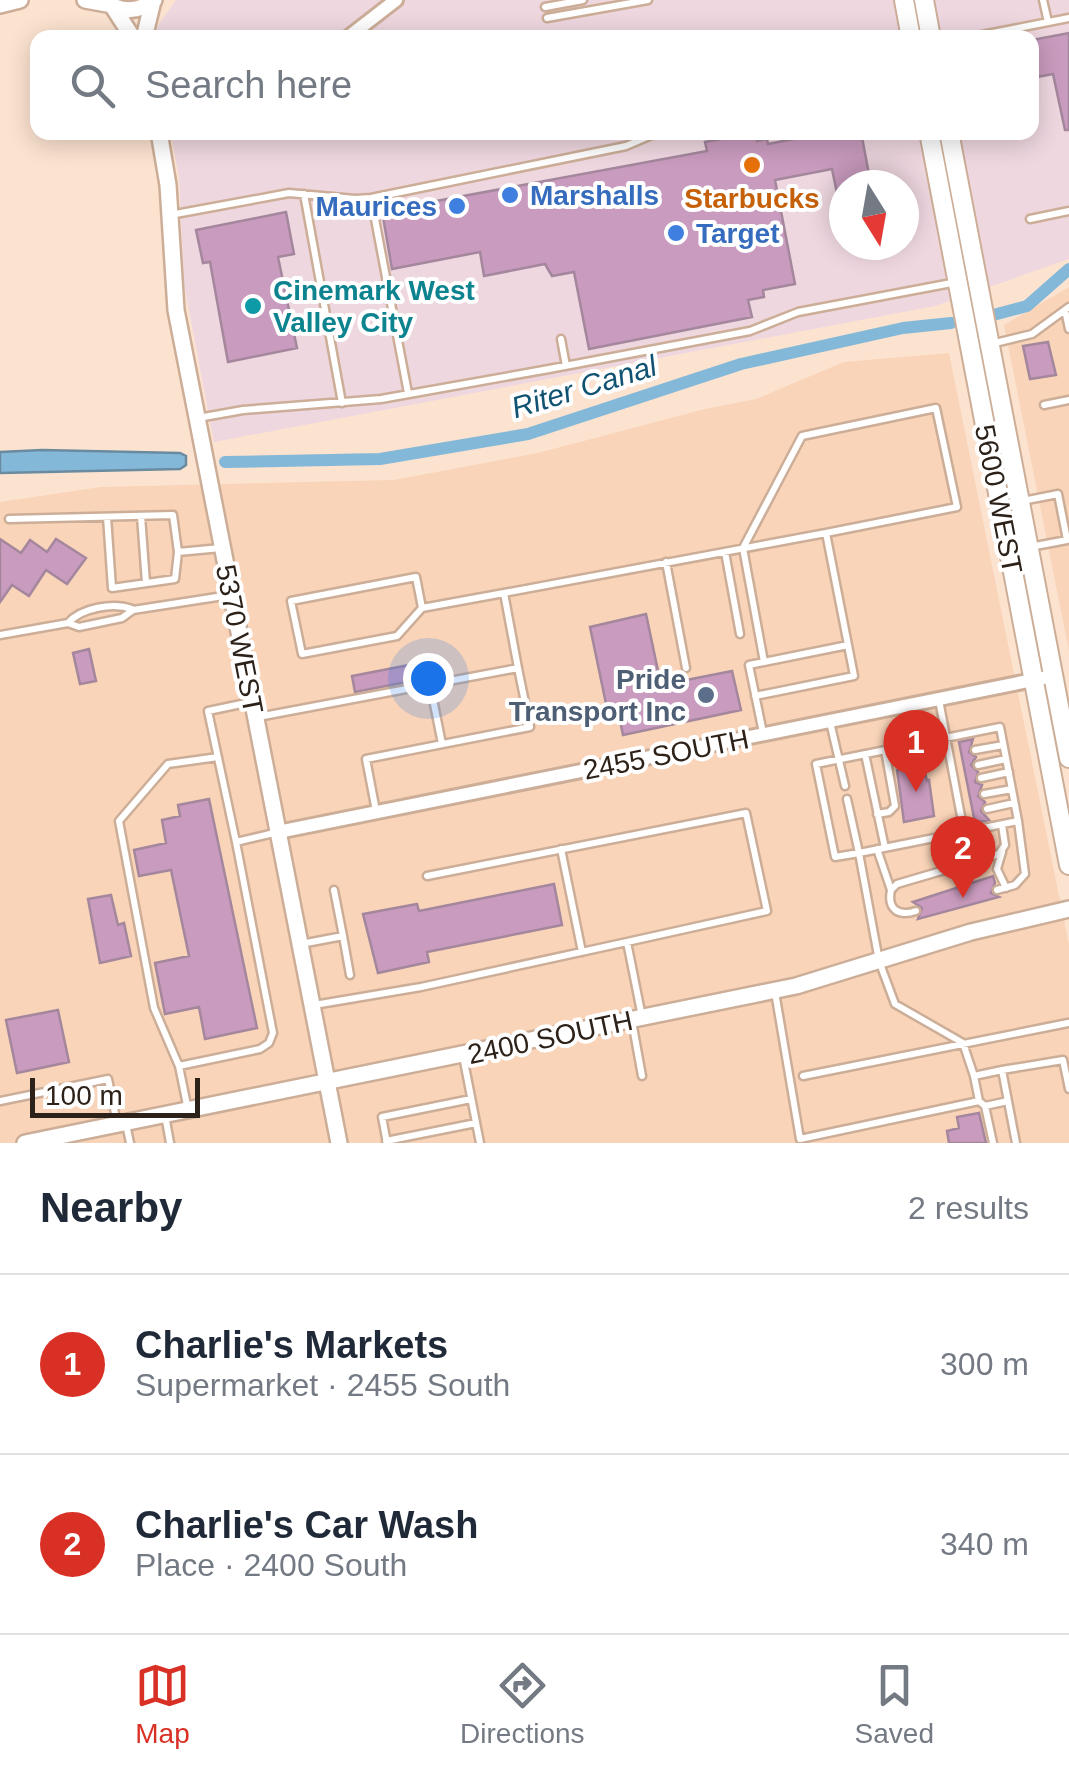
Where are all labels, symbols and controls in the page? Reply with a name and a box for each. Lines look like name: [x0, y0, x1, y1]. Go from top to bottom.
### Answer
search box: [30, 30, 1039, 140]
icon: search: [65, 58, 120, 113]
text: Search here: [145, 64, 352, 106]
marker: Starbucks: [741, 154, 763, 176]
north arrow: [829, 170, 919, 260]
place label: Marshalls: [530, 180, 659, 211]
place label: Starbucks: [684, 183, 820, 214]
marker: Marshalls: [499, 184, 521, 206]
place label: Maurices: [316, 191, 437, 222]
marker: Maurices: [446, 195, 468, 217]
place label: Target: [696, 218, 780, 249]
marker: Target: [665, 222, 687, 244]
place label: Cinemark West Valley City: [273, 275, 475, 338]
marker: Cinemark West Valley City: [242, 295, 264, 317]
water label: Riter Canal: [507, 348, 662, 424]
street label: 5600 WEST: [969, 422, 1028, 576]
street label: 5370 WEST: [210, 562, 269, 716]
your location: [403, 653, 454, 704]
place label: Pride Transport Inc: [509, 664, 686, 727]
marker: Pride Transport Inc: [695, 684, 717, 706]
pin: 1: [884, 710, 948, 792]
street label: 2455 SOUTH: [581, 723, 752, 786]
pin: 2: [930, 816, 996, 898]
street label: 2400 SOUTH: [465, 1005, 636, 1070]
scale bar: [30, 1073, 200, 1118]
text: 100 m: [45, 1080, 123, 1111]
text: Nearby: [40, 1184, 182, 1231]
text: 2 results: [908, 1190, 1029, 1226]
text: Charlie's Markets: [135, 1324, 448, 1366]
text: 1: [64, 1346, 81, 1382]
text: 300 m: [940, 1346, 1029, 1382]
text: Supermarket · 2455 South: [135, 1367, 510, 1403]
text: Charlie's Car Wash: [135, 1504, 478, 1546]
text: 2: [64, 1526, 81, 1562]
text: 340 m: [940, 1526, 1029, 1562]
text: Place · 2400 South: [135, 1547, 407, 1583]
tab: Map: [135, 1658, 190, 1750]
tab: Directions: [460, 1658, 585, 1750]
tab: Saved: [855, 1658, 934, 1750]

